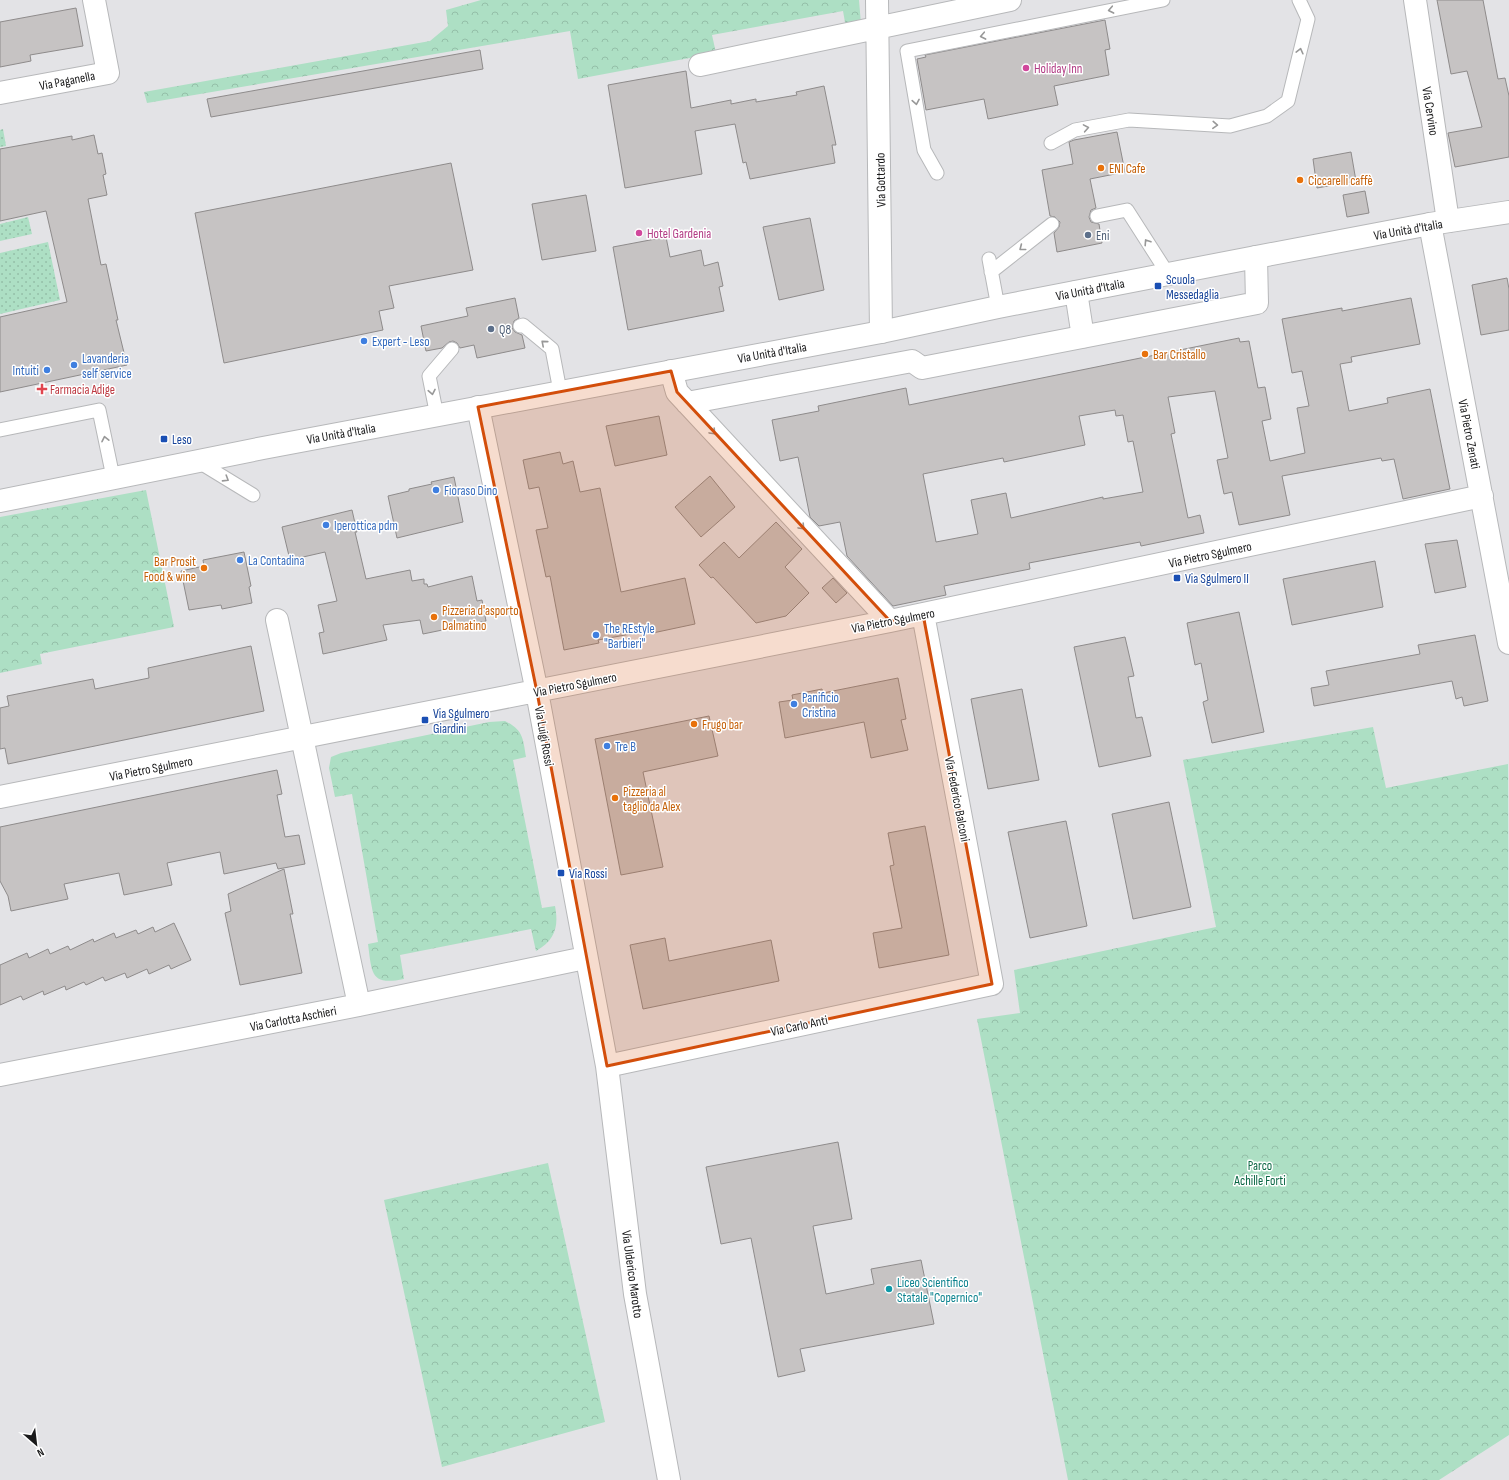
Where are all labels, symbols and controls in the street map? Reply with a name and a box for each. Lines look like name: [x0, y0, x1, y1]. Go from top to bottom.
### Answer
one-way arrow: [1108, 6, 1114, 14]
one-way arrow: [980, 31, 986, 40]
one-way arrow: [1295, 48, 1304, 55]
place label: Holiday Inn: [1034, 61, 1082, 77]
marker: Holiday Inn: [1021, 63, 1031, 73]
street label: Via Paganella: [38, 68, 96, 94]
street label: Via Cervino: [1418, 86, 1442, 137]
one-way arrow: [911, 99, 919, 106]
one-way arrow: [1212, 120, 1218, 129]
one-way arrow: [1083, 124, 1089, 133]
street label: Via Gottardo: [873, 153, 889, 207]
place label: ENI Cafe: [1109, 161, 1145, 177]
marker: ENI Cafe: [1096, 163, 1106, 173]
place label: Ciccarelli caffè: [1308, 173, 1373, 189]
marker: Ciccarelli caffè: [1295, 175, 1305, 185]
street label: Via Unità d'Italia: [1372, 216, 1444, 244]
place label: Hotel Gardenia: [647, 226, 711, 242]
marker: Hotel Gardenia: [634, 228, 644, 238]
place label: Eni: [1096, 228, 1109, 244]
marker: Eni: [1083, 230, 1093, 240]
one-way arrow: [1145, 239, 1152, 246]
one-way arrow: [1019, 244, 1026, 251]
place label: Scuola Messedaglia: [1166, 272, 1219, 303]
street label: Via Unità d'Italia: [1054, 275, 1126, 304]
marker: Scuola Messedaglia: [1153, 281, 1163, 291]
place label: Q8: [499, 322, 511, 338]
marker: Q8: [486, 324, 496, 334]
place label: Expert - Leso: [372, 334, 430, 350]
marker: Expert - Leso: [359, 336, 369, 346]
street label: Via Unità d'Italia: [736, 339, 808, 367]
one-way arrow: [541, 340, 549, 347]
place label: Bar Cristallo: [1153, 347, 1206, 363]
marker: Bar Cristallo: [1140, 349, 1150, 359]
place label: Lavanderia self service: [82, 351, 132, 382]
marker: Lavanderia self service: [69, 360, 79, 370]
place label: Intuiti: [13, 363, 39, 379]
marker: Intuiti: [42, 365, 52, 375]
place label: Farmacia Adige: [50, 382, 115, 398]
marker: Farmacia Adige: [37, 384, 47, 394]
one-way arrow: [427, 389, 436, 395]
street label: Via Pietro Zenati: [1454, 398, 1484, 470]
street label: Via Unità d'Italia: [305, 420, 377, 448]
one-way arrow: [709, 427, 716, 435]
place label: Leso: [172, 432, 192, 448]
marker: Leso: [159, 434, 169, 444]
one-way arrow: [101, 436, 109, 442]
one-way arrow: [222, 474, 229, 481]
place label: Fioraso Dino: [444, 483, 497, 499]
marker: Fioraso Dino: [431, 485, 441, 495]
place label: Iperottica pdm: [334, 518, 398, 534]
marker: Iperottica pdm: [321, 520, 331, 530]
one-way arrow: [797, 522, 805, 530]
street label: Via Pietro Sgulmero: [1167, 538, 1253, 572]
place label: La Contadina: [248, 553, 304, 569]
place label: Bar Prosit Food & wine: [144, 554, 196, 585]
marker: La Contadina: [235, 555, 245, 565]
marker: Bar Prosit Food & wine: [199, 563, 209, 573]
place label: Via Sgulmero II: [1185, 571, 1249, 587]
marker: Via Sgulmero II: [1172, 573, 1182, 583]
place label: Pizzeria d'asporto Dalmatino: [442, 603, 519, 634]
street label: Via Pietro Sgulmero: [850, 605, 936, 637]
marker: Pizzeria d'asporto Dalmatino: [429, 612, 439, 622]
place label: The REstyle "Barbieri": [604, 621, 655, 652]
marker: The REstyle "Barbieri": [591, 630, 601, 640]
street label: Via Pietro Sgulmero: [532, 669, 618, 701]
place label: Panificio Cristina: [802, 690, 839, 721]
marker: Panificio Cristina: [789, 699, 799, 709]
street label: Via Luigi Rossi: [531, 705, 557, 767]
place label: Via Sgulmero Giardini: [433, 706, 489, 737]
marker: Via Sgulmero Giardini: [420, 715, 430, 725]
place label: Frugo bar: [702, 717, 743, 733]
marker: Frugo bar: [689, 719, 699, 729]
place label: Tre B: [615, 739, 636, 755]
marker: Tre B: [602, 741, 612, 751]
street label: Via Pietro Sgulmero: [108, 753, 194, 785]
street label: Via Federico Balconi: [941, 755, 973, 843]
place label: Pizzeria al taglio da Alex: [623, 784, 680, 815]
marker: Pizzeria al taglio da Alex: [610, 793, 620, 803]
place label: Via Rossi: [569, 866, 607, 882]
marker: Via Rossi: [556, 868, 566, 878]
street label: Via Carlotta Aschieri: [249, 1003, 338, 1035]
street label: Via Carlo Anti: [769, 1012, 829, 1040]
park label: Parco Achille Forti: [1233, 1158, 1286, 1189]
street label: Via Ulderico Marotto: [618, 1229, 646, 1319]
place label: Liceo Scientifico Statale "Copernico": [897, 1275, 982, 1306]
marker: Liceo Scientifico Statale "Copernico": [884, 1284, 894, 1294]
north arrow: [16, 1424, 56, 1464]
text: N: [35, 1445, 46, 1460]

